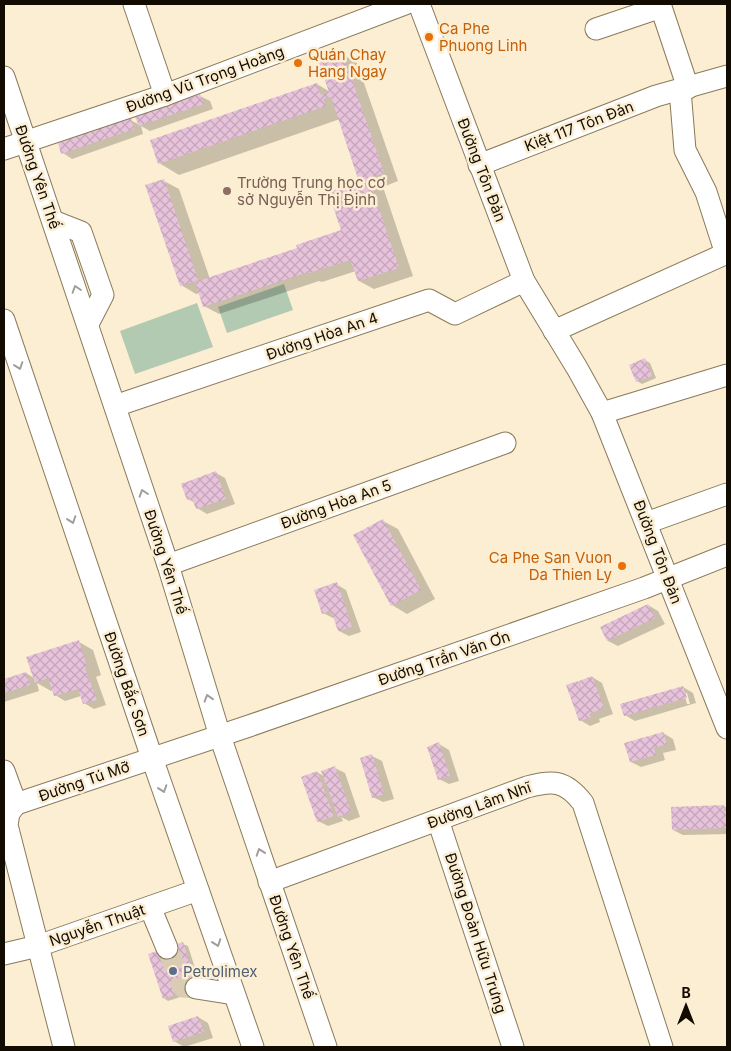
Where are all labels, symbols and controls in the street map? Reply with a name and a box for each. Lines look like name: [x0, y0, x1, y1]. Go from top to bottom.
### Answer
place label: Ca Phe Phuong Linh: [439, 19, 527, 55]
marker: Ca Phe Phuong Linh: [423, 31, 435, 43]
street label: Đường Vũ Trọng Hoàng: [123, 42, 287, 116]
place label: Quán Chay Hang Ngay: [308, 45, 388, 81]
marker: Quán Chay Hang Ngay: [292, 57, 304, 69]
street label: Kiệt 117 Tôn Đản: [522, 96, 636, 156]
street label: Đường Tôn Đản: [454, 115, 510, 225]
street label: Đường Yên Thế: [11, 122, 65, 232]
place label: Trường Trung học cơ sở Nguyễn Thị Định: [237, 173, 385, 209]
marker: Trường Trung học cơ sở Nguyễn Thị Định: [221, 185, 233, 197]
one-way arrow: [71, 285, 81, 294]
street label: Đường Hòa An 4: [264, 308, 380, 364]
one-way arrow: [14, 361, 24, 370]
street label: Đường Hòa An 5: [278, 475, 394, 533]
one-way arrow: [139, 489, 149, 498]
street label: Đường Tôn Đản: [630, 497, 686, 607]
street label: Đường Yên Thế: [140, 507, 192, 617]
one-way arrow: [66, 515, 76, 523]
place label: Ca Phe San Vuon Da Thien Ly: [489, 548, 613, 584]
marker: Ca Phe San Vuon Da Thien Ly: [616, 560, 628, 572]
street label: Đường Trần Văn Ơn: [376, 627, 512, 689]
street label: Đường Bắc Sơn: [100, 629, 154, 739]
one-way arrow: [204, 694, 214, 702]
street label: Đường Tú Mỡ: [36, 757, 132, 805]
street label: Đường Lâm Nhĩ: [425, 777, 534, 833]
one-way arrow: [158, 785, 168, 793]
one-way arrow: [255, 848, 265, 857]
street label: Đường Đoàn Hữu Trưng: [441, 850, 511, 1016]
street label: Đường Yên Thế: [265, 892, 319, 1002]
street label: Nguyễn Thuật: [47, 900, 147, 950]
one-way arrow: [211, 938, 221, 947]
place label: Petrolimex: [183, 962, 258, 981]
marker: Petrolimex: [167, 965, 179, 977]
north arrow: [661, 981, 711, 1031]
text: B: [681, 984, 691, 1001]

